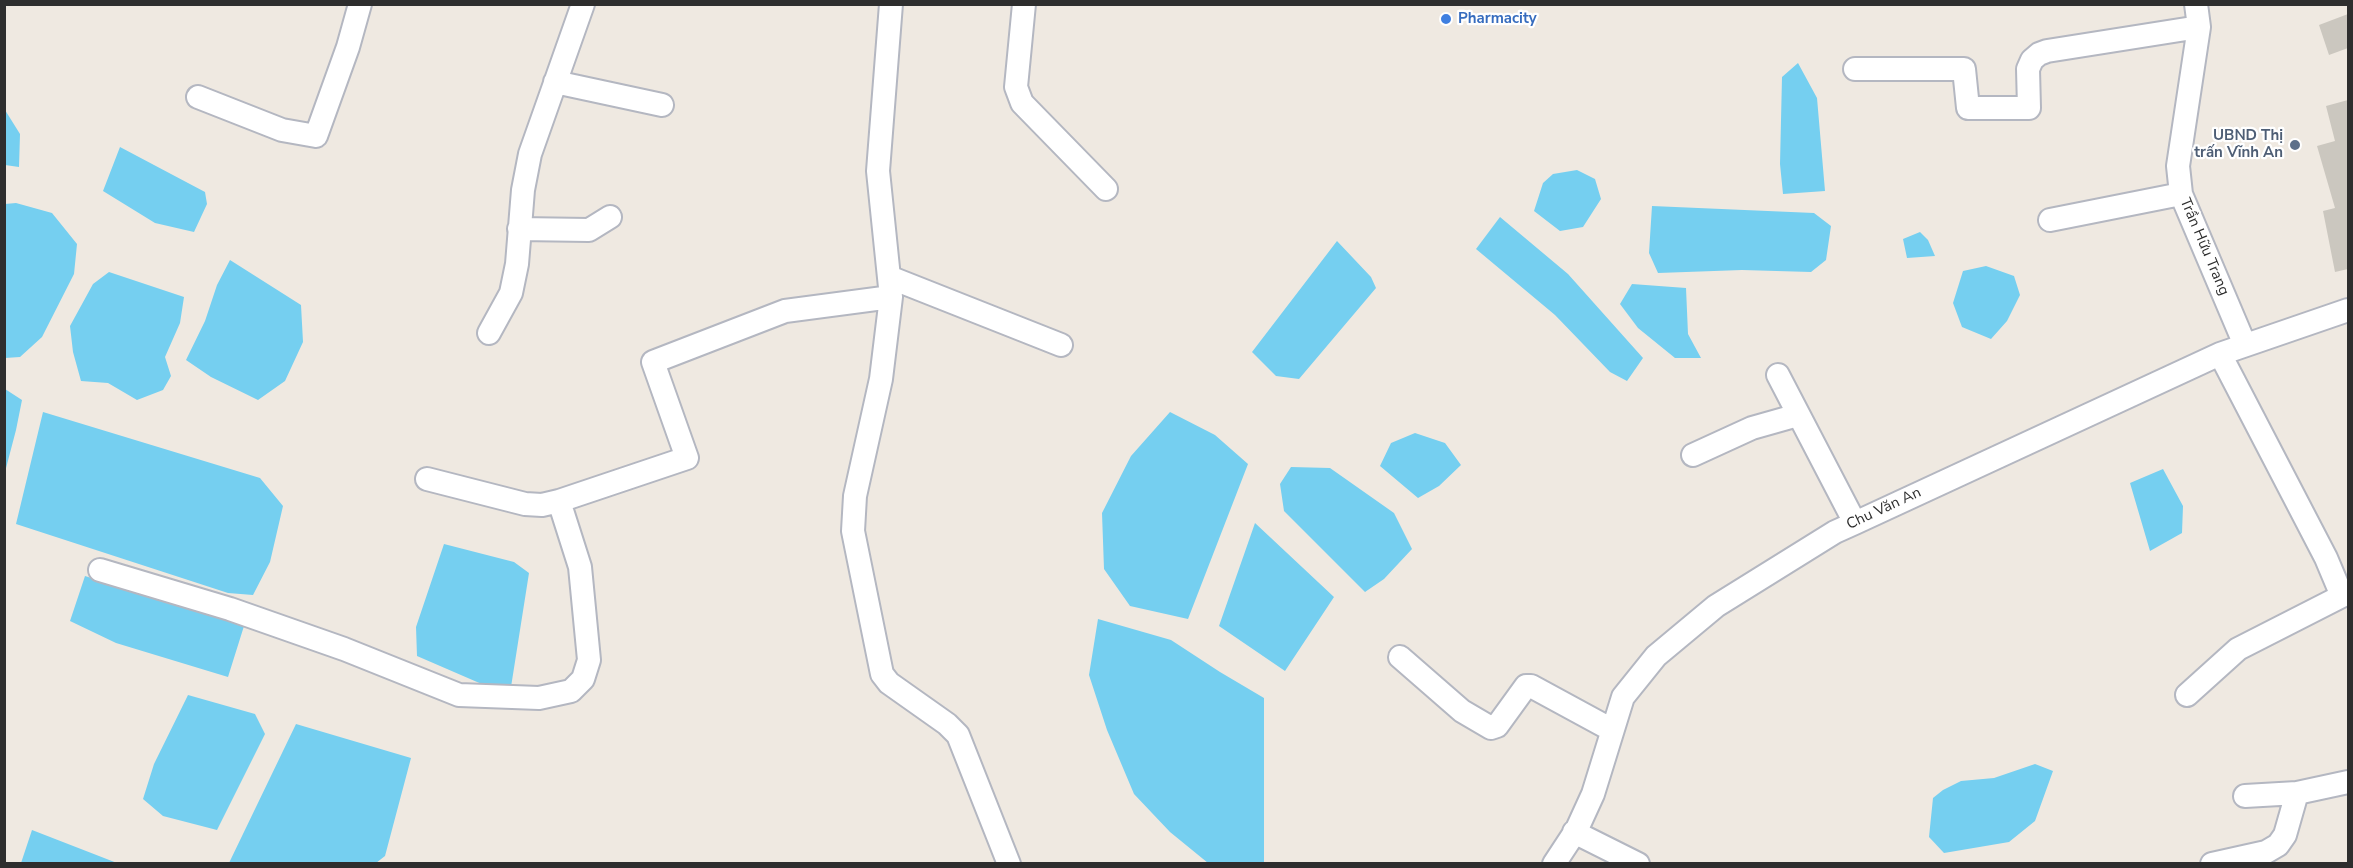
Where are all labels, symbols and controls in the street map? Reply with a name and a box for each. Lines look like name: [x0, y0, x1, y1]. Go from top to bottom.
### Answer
place label: Pharmacity: [1458, 10, 1537, 28]
marker: Pharmacity: [1439, 12, 1453, 26]
place label: UBND Thị trấn Vĩnh An: [2194, 127, 2283, 162]
marker: UBND Thị trấn Vĩnh An: [2288, 138, 2302, 152]
street label: Trần Hữu Trang: [2175, 196, 2233, 298]
street label: Chu Văn An: [1844, 484, 1924, 534]

